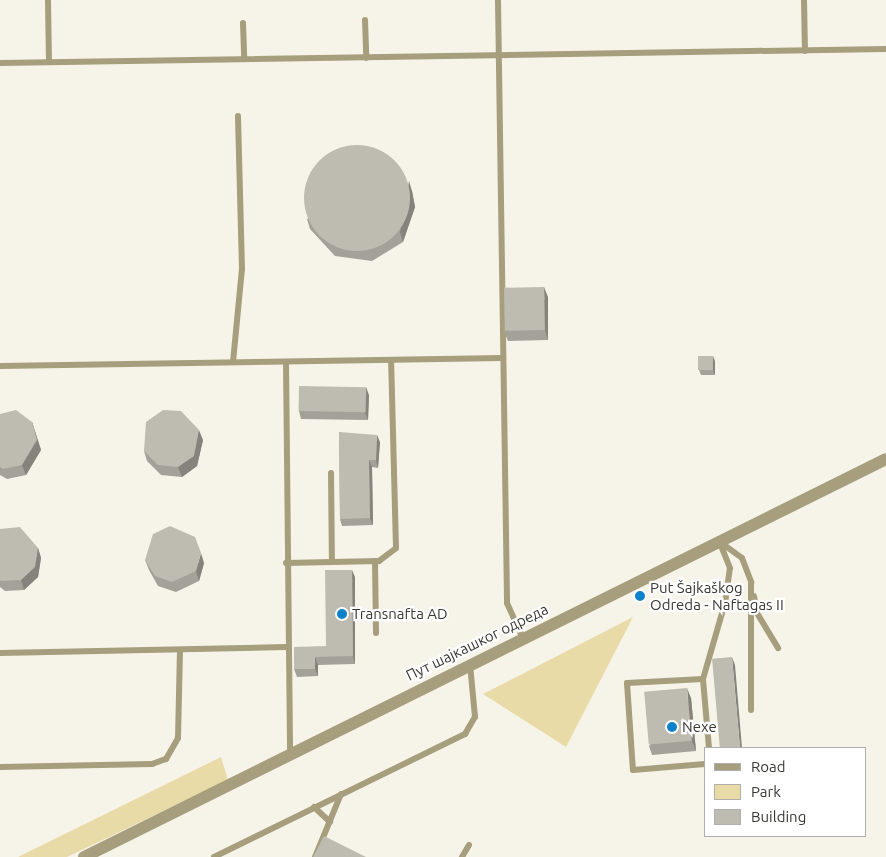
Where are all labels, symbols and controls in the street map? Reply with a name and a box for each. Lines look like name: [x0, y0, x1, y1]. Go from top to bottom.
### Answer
place label: Put Šajkaškog Odreda - Naftagas II: [650, 578, 784, 613]
marker: Put Šajkaškog Odreda - Naftagas II: [634, 590, 646, 602]
street label: Пут шајкашког одреда: [403, 600, 551, 684]
place label: Transnafta AD: [352, 605, 448, 623]
marker: Transnafta AD: [336, 608, 348, 620]
place label: Nexe: [682, 718, 717, 736]
marker: Nexe: [666, 721, 678, 733]
legend: [704, 747, 866, 837]
text: Road: [751, 758, 786, 775]
text: Park: [751, 783, 781, 800]
text: Building: [751, 808, 806, 825]

